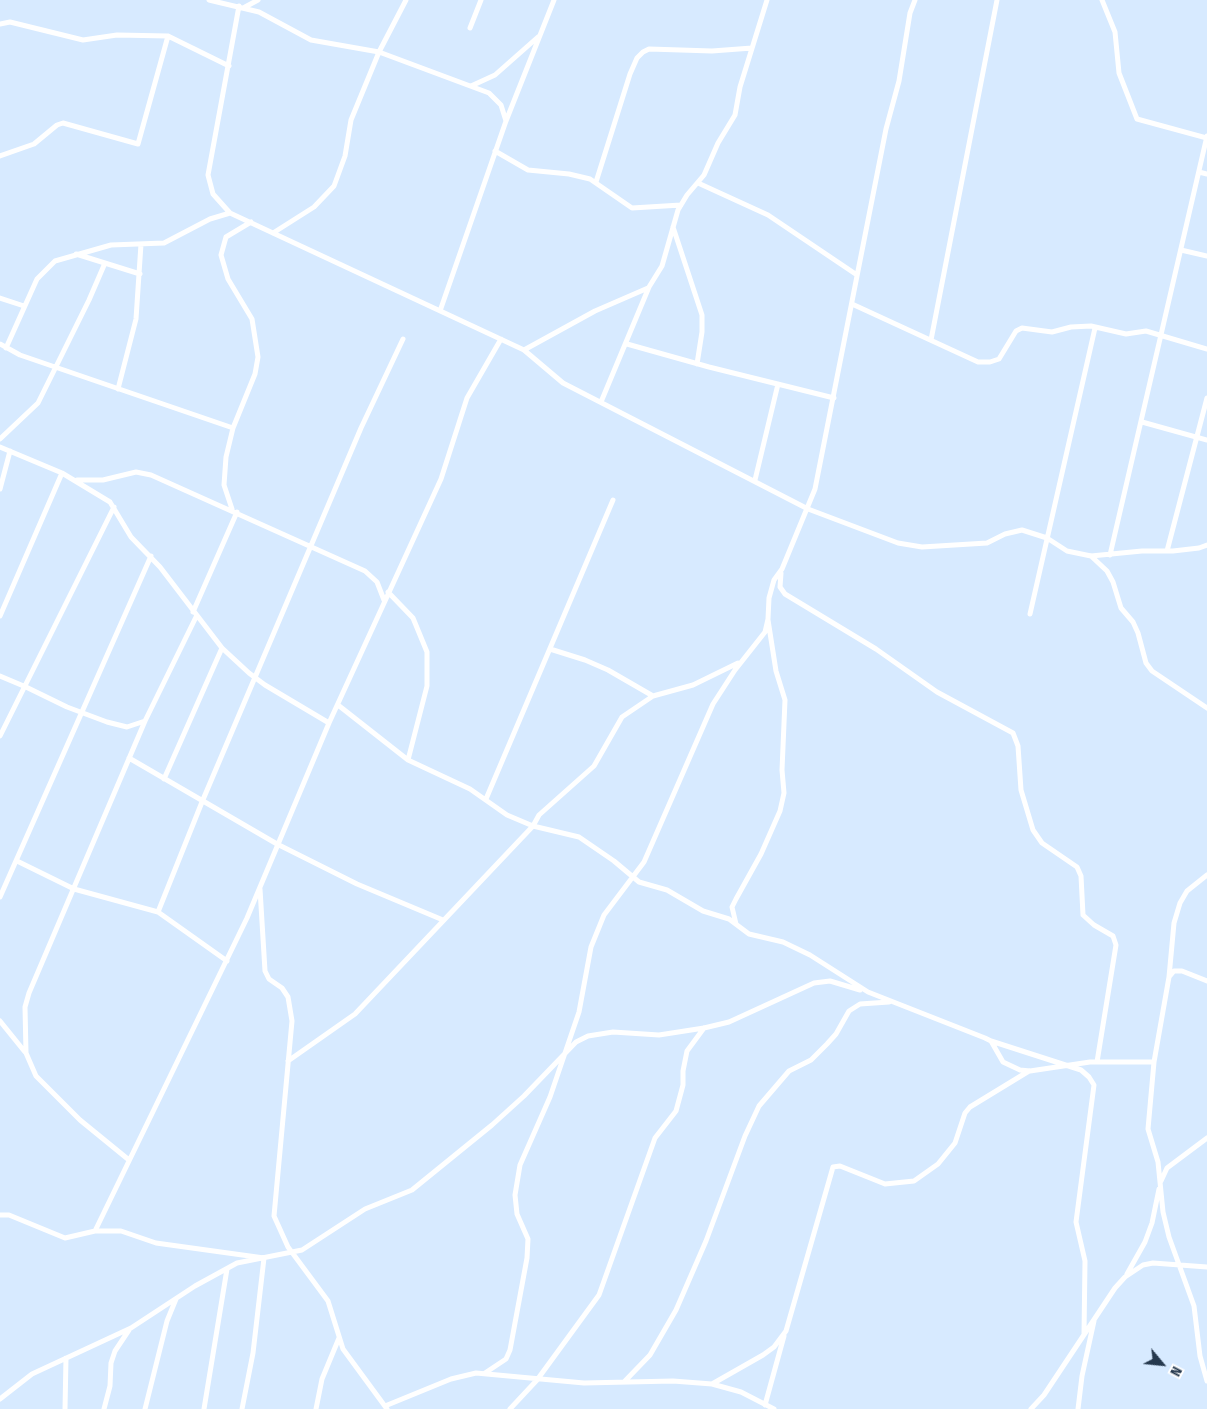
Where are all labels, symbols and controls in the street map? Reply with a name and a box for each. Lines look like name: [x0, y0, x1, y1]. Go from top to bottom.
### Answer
north arrow: [1137, 1339, 1187, 1389]
text: N: [1166, 1364, 1185, 1379]

